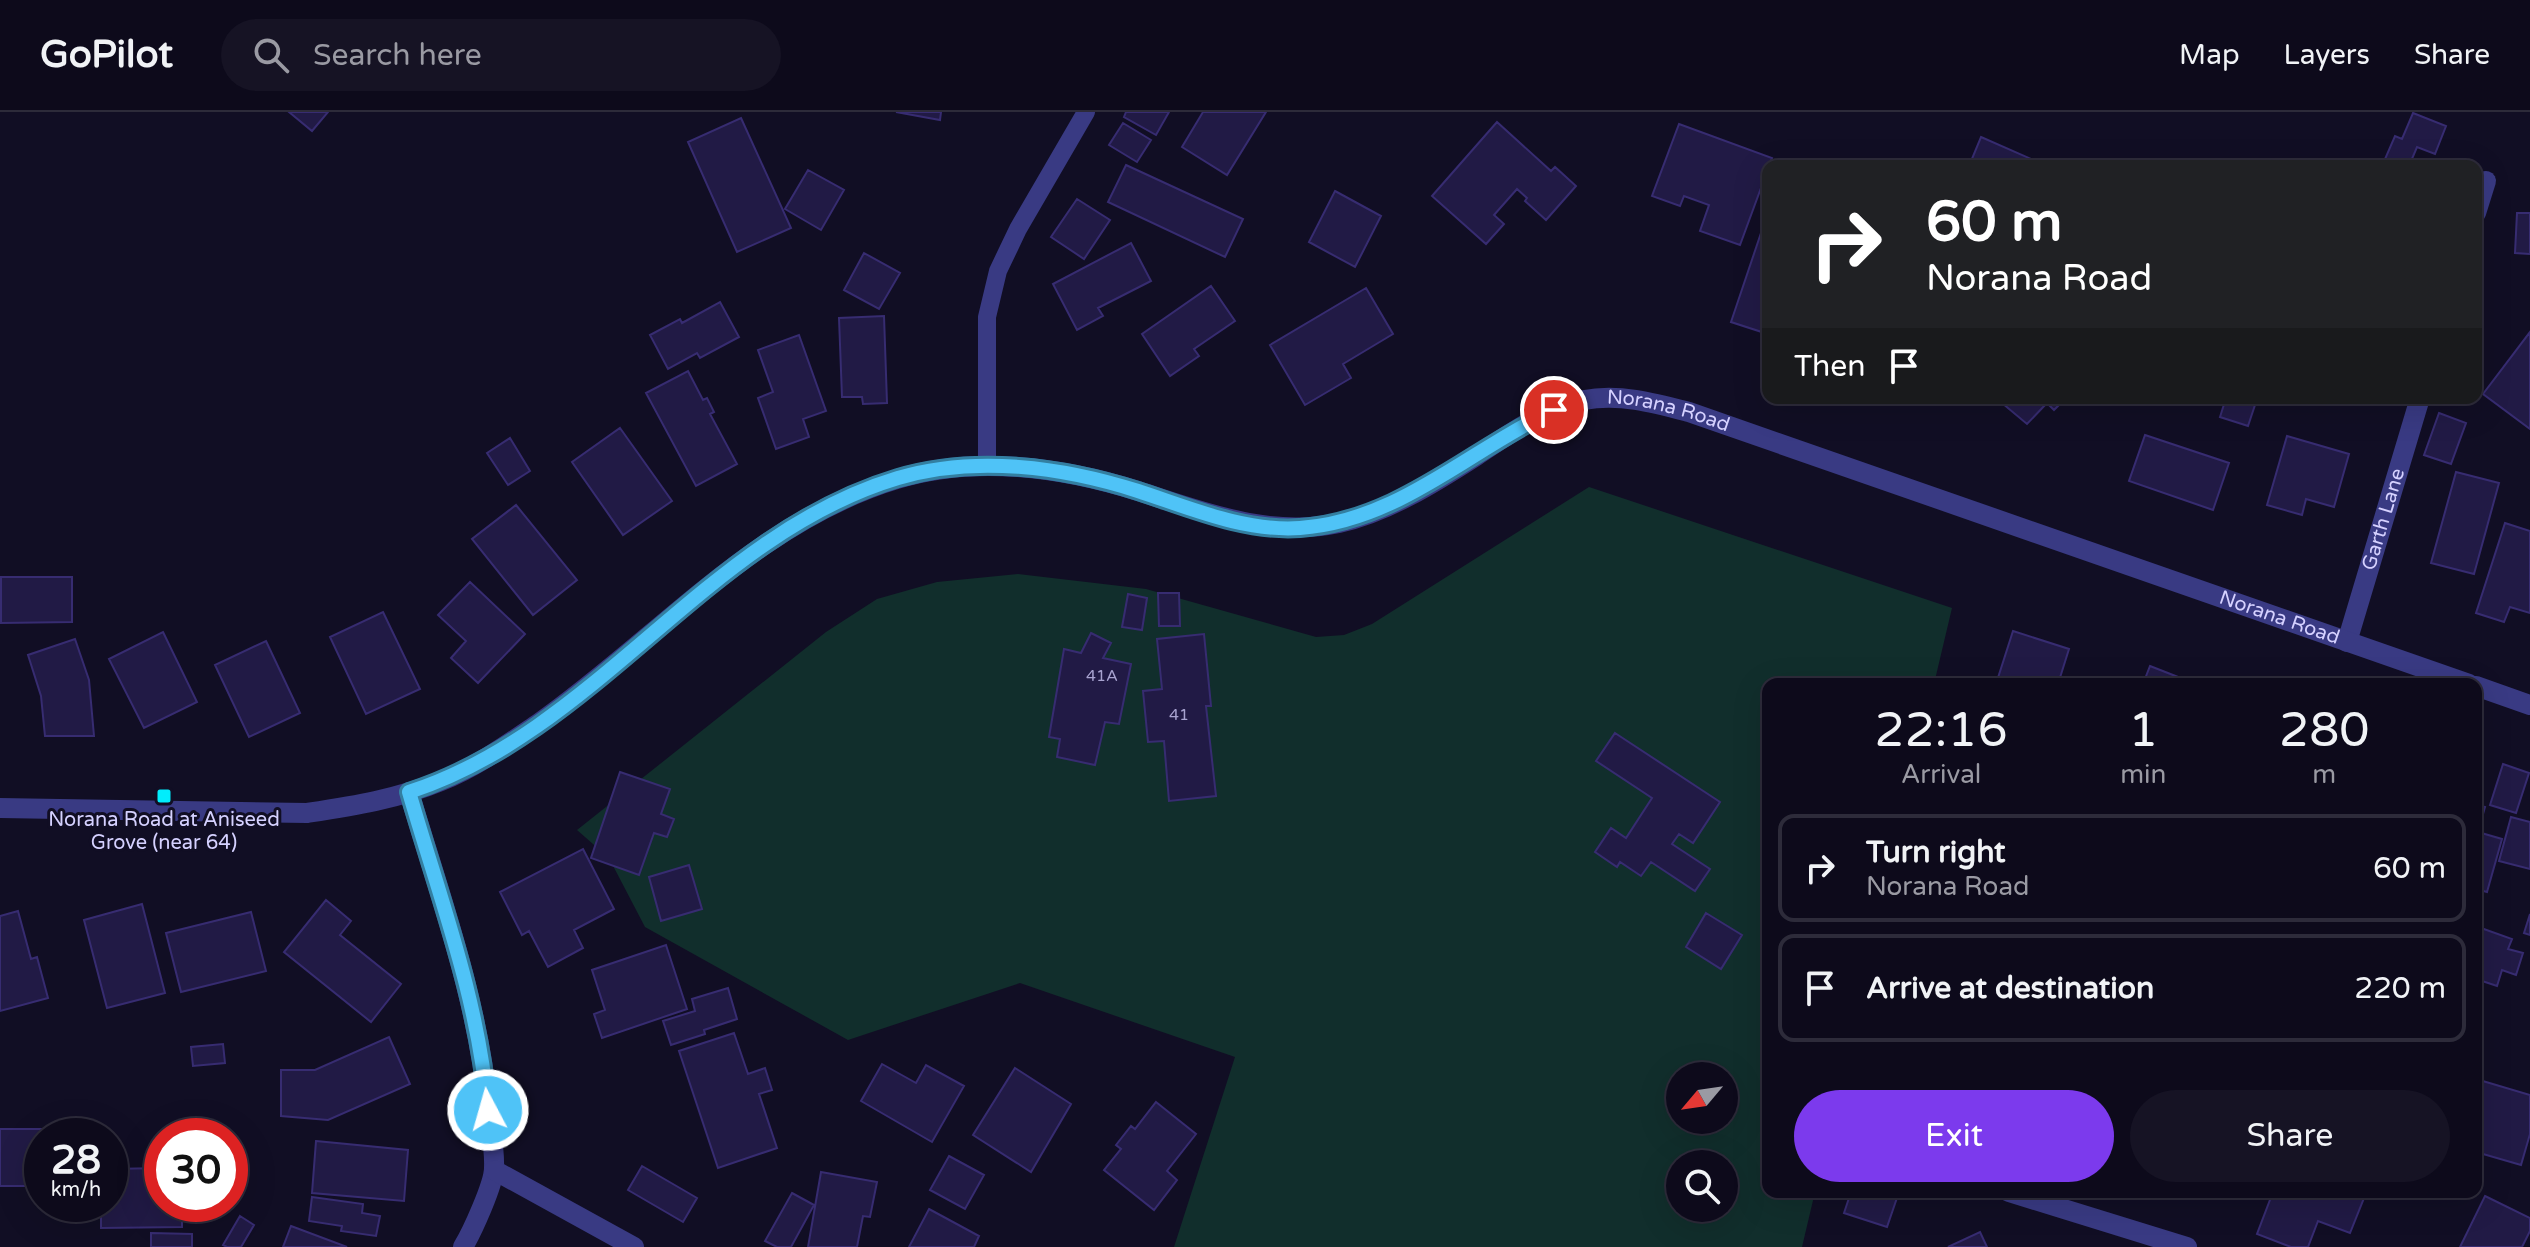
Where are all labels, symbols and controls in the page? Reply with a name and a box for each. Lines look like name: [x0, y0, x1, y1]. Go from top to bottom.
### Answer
search box: [221, 19, 781, 91]
text: GoPilot: [40, 32, 173, 78]
icon: search: [249, 33, 293, 77]
text: Search here: [313, 37, 482, 74]
text: Map: [2179, 38, 2240, 72]
text: Layers: [2284, 38, 2370, 72]
text: Share: [2414, 38, 2490, 72]
text: 60 m: [1926, 189, 2062, 256]
icon: right: [1794, 192, 1898, 296]
text: Norana Road: [1926, 257, 2152, 300]
icon: arrive: [1882, 344, 1926, 388]
text: Then: [1794, 348, 1866, 385]
pin: [1520, 376, 1588, 444]
street label: Norana Road: [1606, 385, 1733, 437]
icon: arrive: [1532, 388, 1576, 432]
street label: Garth Lane: [2357, 465, 2410, 573]
street label: Norana Road: [2216, 586, 2343, 650]
house number: 41A: [1086, 666, 1118, 686]
text: 22:16: [1875, 702, 2008, 760]
text: 1: [2128, 702, 2158, 760]
text: 280: [2279, 702, 2369, 760]
house number: 41: [1169, 705, 1189, 725]
text: Arrival: [1901, 759, 1981, 790]
text: min: [2120, 759, 2166, 790]
text: m: [2312, 759, 2336, 790]
marker: Norana Road at Aniseed Grove (near 64): [155, 787, 173, 805]
place label: Norana Road at Aniseed Grove (near 64): [48, 808, 280, 855]
text: Turn right: [1866, 834, 2006, 871]
icon: right: [1798, 846, 1842, 890]
text: 60 m: [2373, 850, 2446, 887]
text: Norana Road: [1866, 871, 2029, 902]
icon: arrive: [1798, 966, 1842, 1010]
text: Arrive at destination: [1866, 970, 2154, 1007]
text: 220 m: [2354, 970, 2446, 1007]
north arrow: [1666, 1062, 1738, 1134]
map controls: [1666, 1062, 1738, 1222]
position arrow: [446, 1068, 530, 1152]
button: Exit: [1794, 1090, 2114, 1182]
button: Share: [2130, 1090, 2450, 1182]
speed limit sign: 30: [144, 1118, 248, 1222]
text: 28: [51, 1136, 101, 1184]
button: search: [1666, 1150, 1738, 1222]
text: km/h: [51, 1178, 101, 1202]

